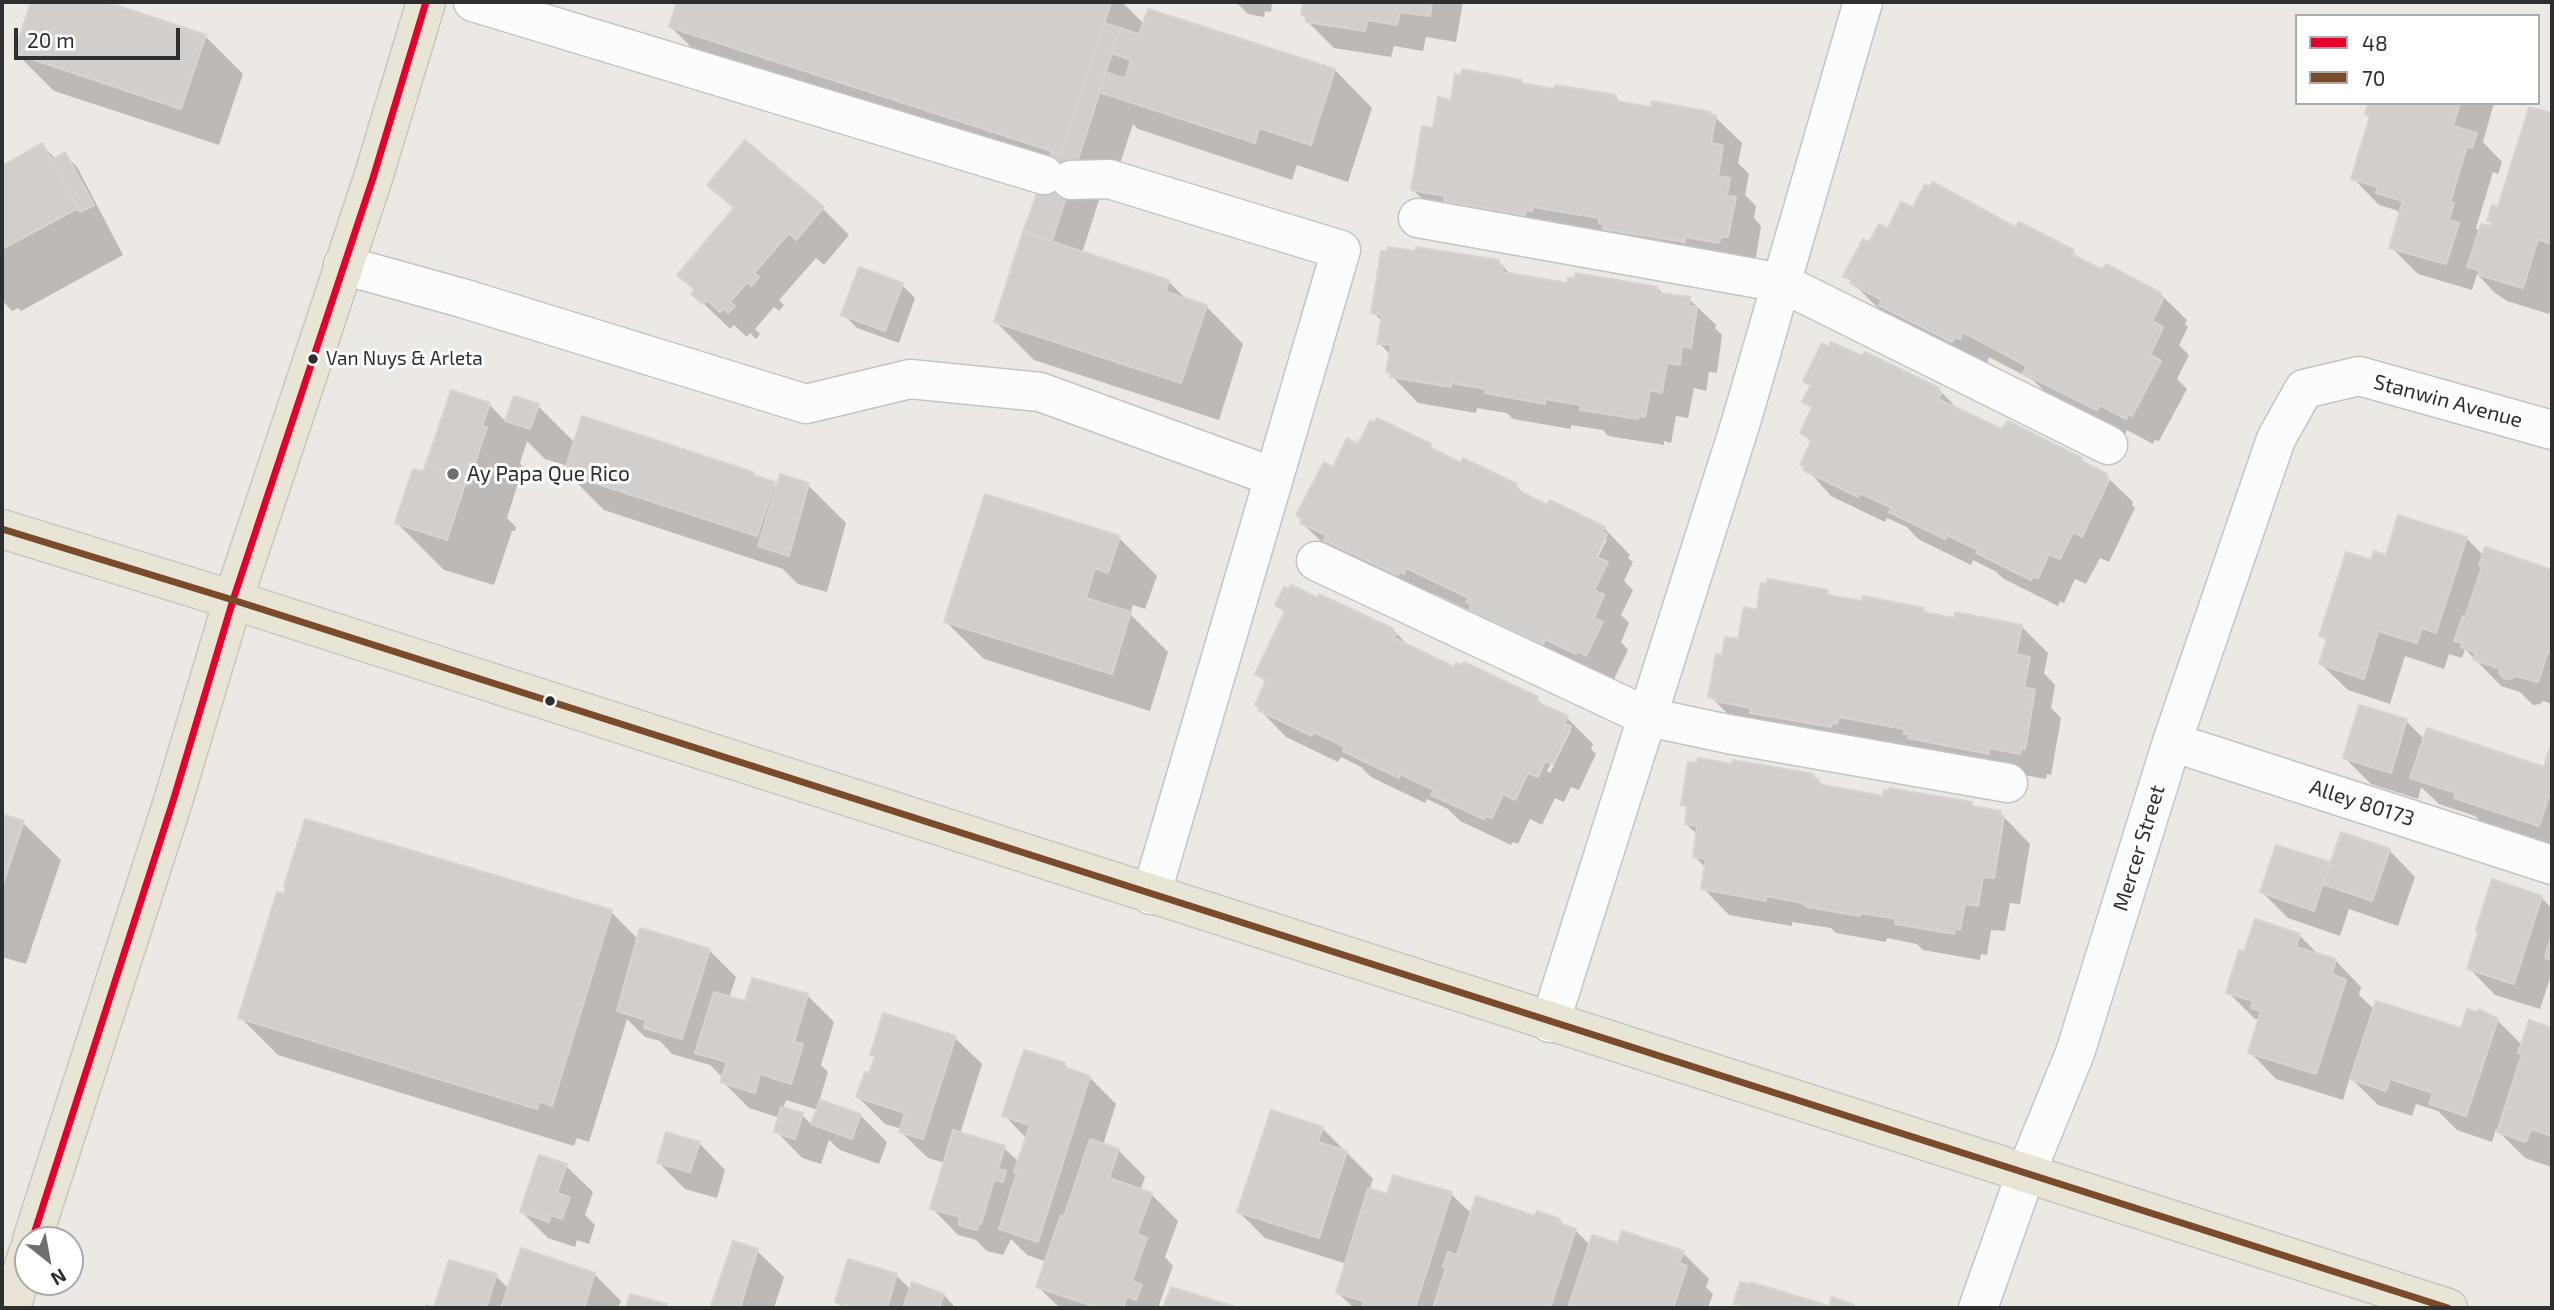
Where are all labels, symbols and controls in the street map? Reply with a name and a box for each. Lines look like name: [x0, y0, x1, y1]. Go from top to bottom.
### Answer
scale bar: [18, 14, 184, 58]
legend: [2295, 14, 2540, 105]
text: 20 m: [27, 27, 75, 52]
text: 48: [2362, 30, 2388, 55]
text: 70: [2362, 65, 2385, 90]
place label: Van Nuys & Arleta: [326, 348, 483, 370]
marker: Van Nuys & Arleta: [306, 352, 320, 366]
street label: Stanwin Avenue: [2371, 369, 2525, 433]
place label: Ay Papa Que Rico: [467, 461, 630, 487]
marker: Ay Papa Que Rico: [445, 466, 461, 482]
unlabelled marker: [543, 694, 557, 708]
street label: Alley 80173: [2306, 774, 2418, 832]
street label: Mercer Street: [2108, 782, 2170, 914]
north arrow: [14, 1226, 84, 1296]
text: N: [47, 1264, 71, 1291]

